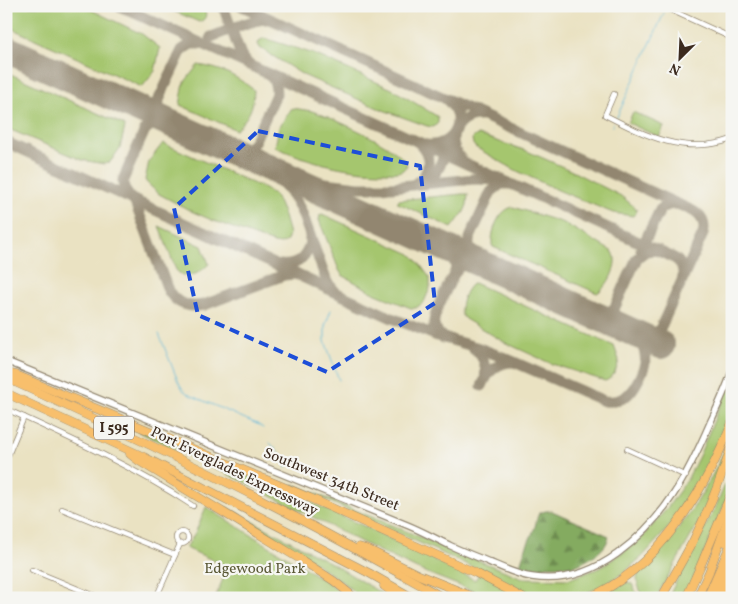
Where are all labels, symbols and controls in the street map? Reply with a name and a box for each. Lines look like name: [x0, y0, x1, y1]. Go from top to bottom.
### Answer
north arrow: [656, 32, 706, 82]
text: N: [667, 58, 684, 79]
road number: I 595: [94, 416, 134, 439]
street label: Port Everglades Expressway: [147, 422, 321, 522]
street label: Southwest 34th Street: [260, 443, 402, 517]
park label: Edgewood Park: [204, 559, 306, 580]

